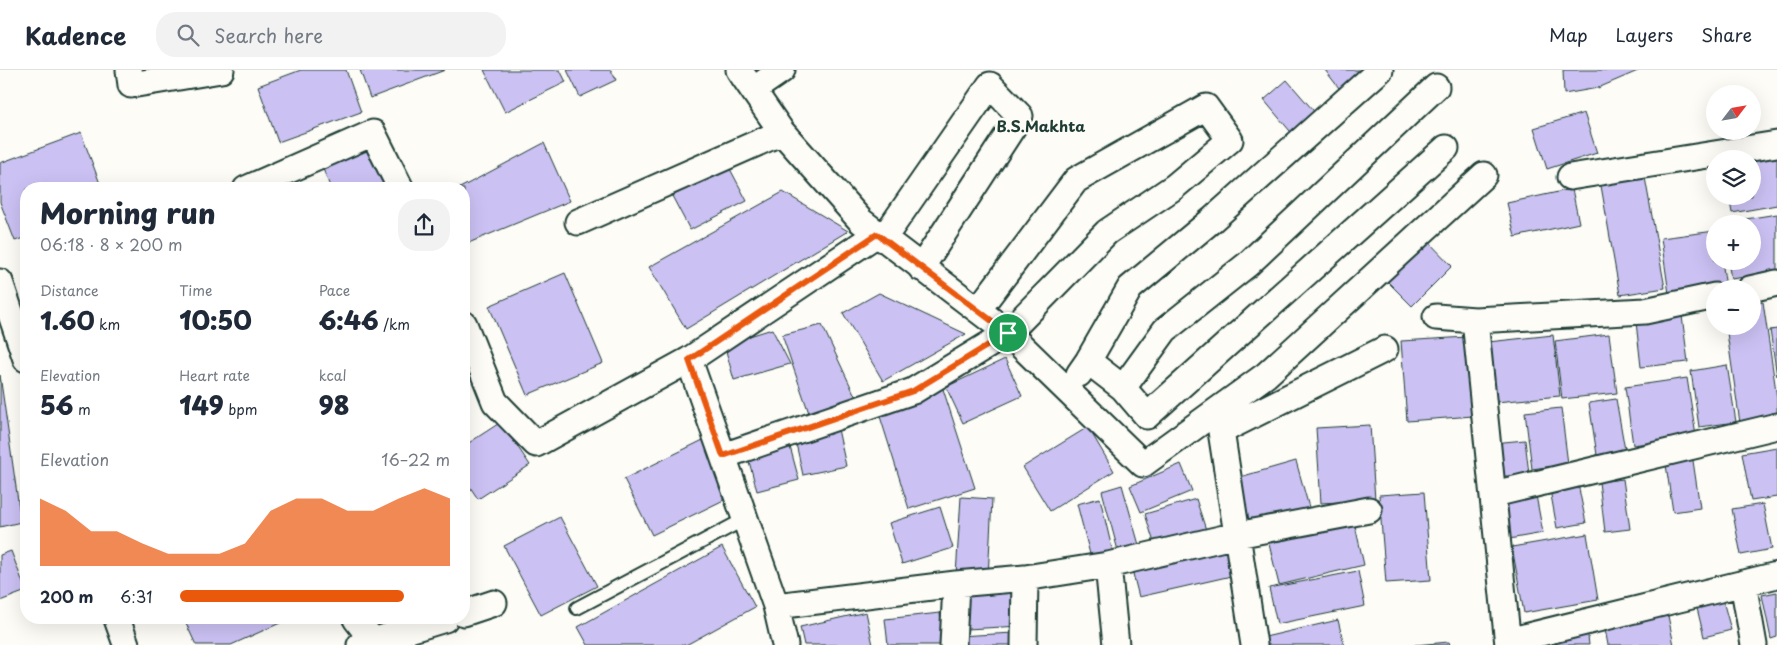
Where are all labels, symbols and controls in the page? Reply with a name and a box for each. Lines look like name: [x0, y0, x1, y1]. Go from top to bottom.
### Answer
search box: [156, 12, 506, 57]
text: Kadence: [25, 17, 126, 53]
icon: search: [174, 21, 202, 49]
text: Search here: [214, 21, 323, 49]
text: Map: [1549, 21, 1588, 48]
text: Layers: [1616, 21, 1673, 48]
text: Share: [1701, 21, 1752, 48]
north arrow: [1706, 85, 1761, 140]
map controls: [1706, 85, 1761, 335]
district label: B.S.Makhta: [997, 114, 1085, 137]
button: layers: [1706, 150, 1761, 205]
text: Morning run: [40, 191, 216, 234]
button: share: [398, 199, 450, 251]
button: +: [1706, 215, 1761, 270]
text: 06:18 · 8 × 200 m: [40, 232, 183, 256]
text: Distance: [40, 280, 99, 301]
text: Time: [179, 280, 212, 301]
text: Pace: [319, 280, 350, 301]
button: −: [1706, 280, 1761, 335]
text: 1.60: [40, 301, 95, 339]
text: 10:50: [179, 301, 252, 339]
text: 6:46: [319, 301, 379, 339]
pin: [987, 312, 1029, 354]
text: km: [95, 314, 120, 335]
text: /km: [379, 314, 410, 335]
icon: arrive: [994, 319, 1022, 347]
text: Elevation: [40, 365, 100, 386]
text: Heart rate: [179, 365, 250, 386]
text: kcal: [319, 365, 347, 386]
text: 56: [40, 386, 73, 424]
text: 149: [179, 386, 224, 424]
text: 98: [319, 386, 349, 424]
text: m: [73, 399, 91, 420]
text: bpm: [224, 399, 257, 420]
text: Elevation: [40, 447, 109, 471]
text: 16–22 m: [381, 447, 450, 471]
text: 200 m: [40, 584, 94, 608]
text: 6:31: [120, 584, 153, 608]

